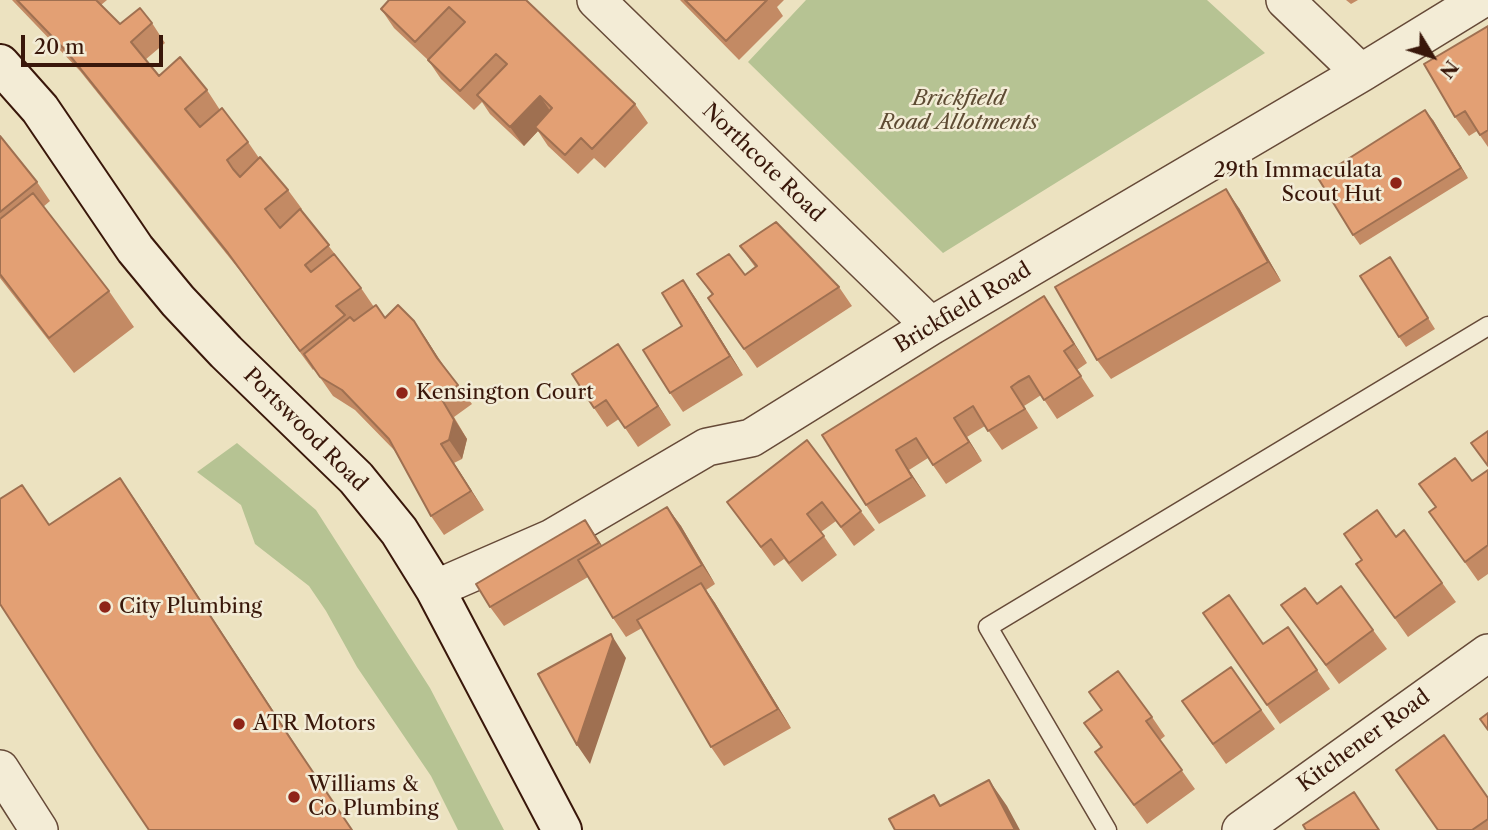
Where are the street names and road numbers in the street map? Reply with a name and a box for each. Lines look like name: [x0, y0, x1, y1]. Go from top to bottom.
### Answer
street label: Northcote Road: [697, 98, 829, 228]
street label: Brickfield Road: [890, 257, 1036, 359]
street label: Portswood Road: [238, 363, 372, 497]
street label: Kitchener Road: [1293, 685, 1435, 797]

